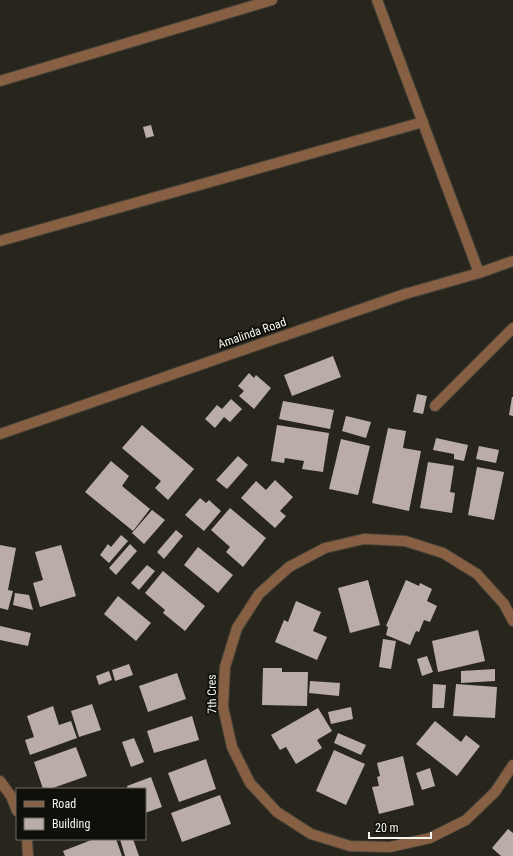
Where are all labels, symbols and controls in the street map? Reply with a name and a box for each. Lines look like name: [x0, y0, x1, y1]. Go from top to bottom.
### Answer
street label: Amalinda Road: [216, 315, 288, 351]
street label: 7th Cres: [205, 674, 219, 714]
legend: [16, 788, 146, 840]
text: Road: [52, 797, 76, 811]
scale bar: [369, 814, 431, 840]
text: Building: [52, 817, 90, 831]
text: 20 m: [375, 821, 399, 835]

